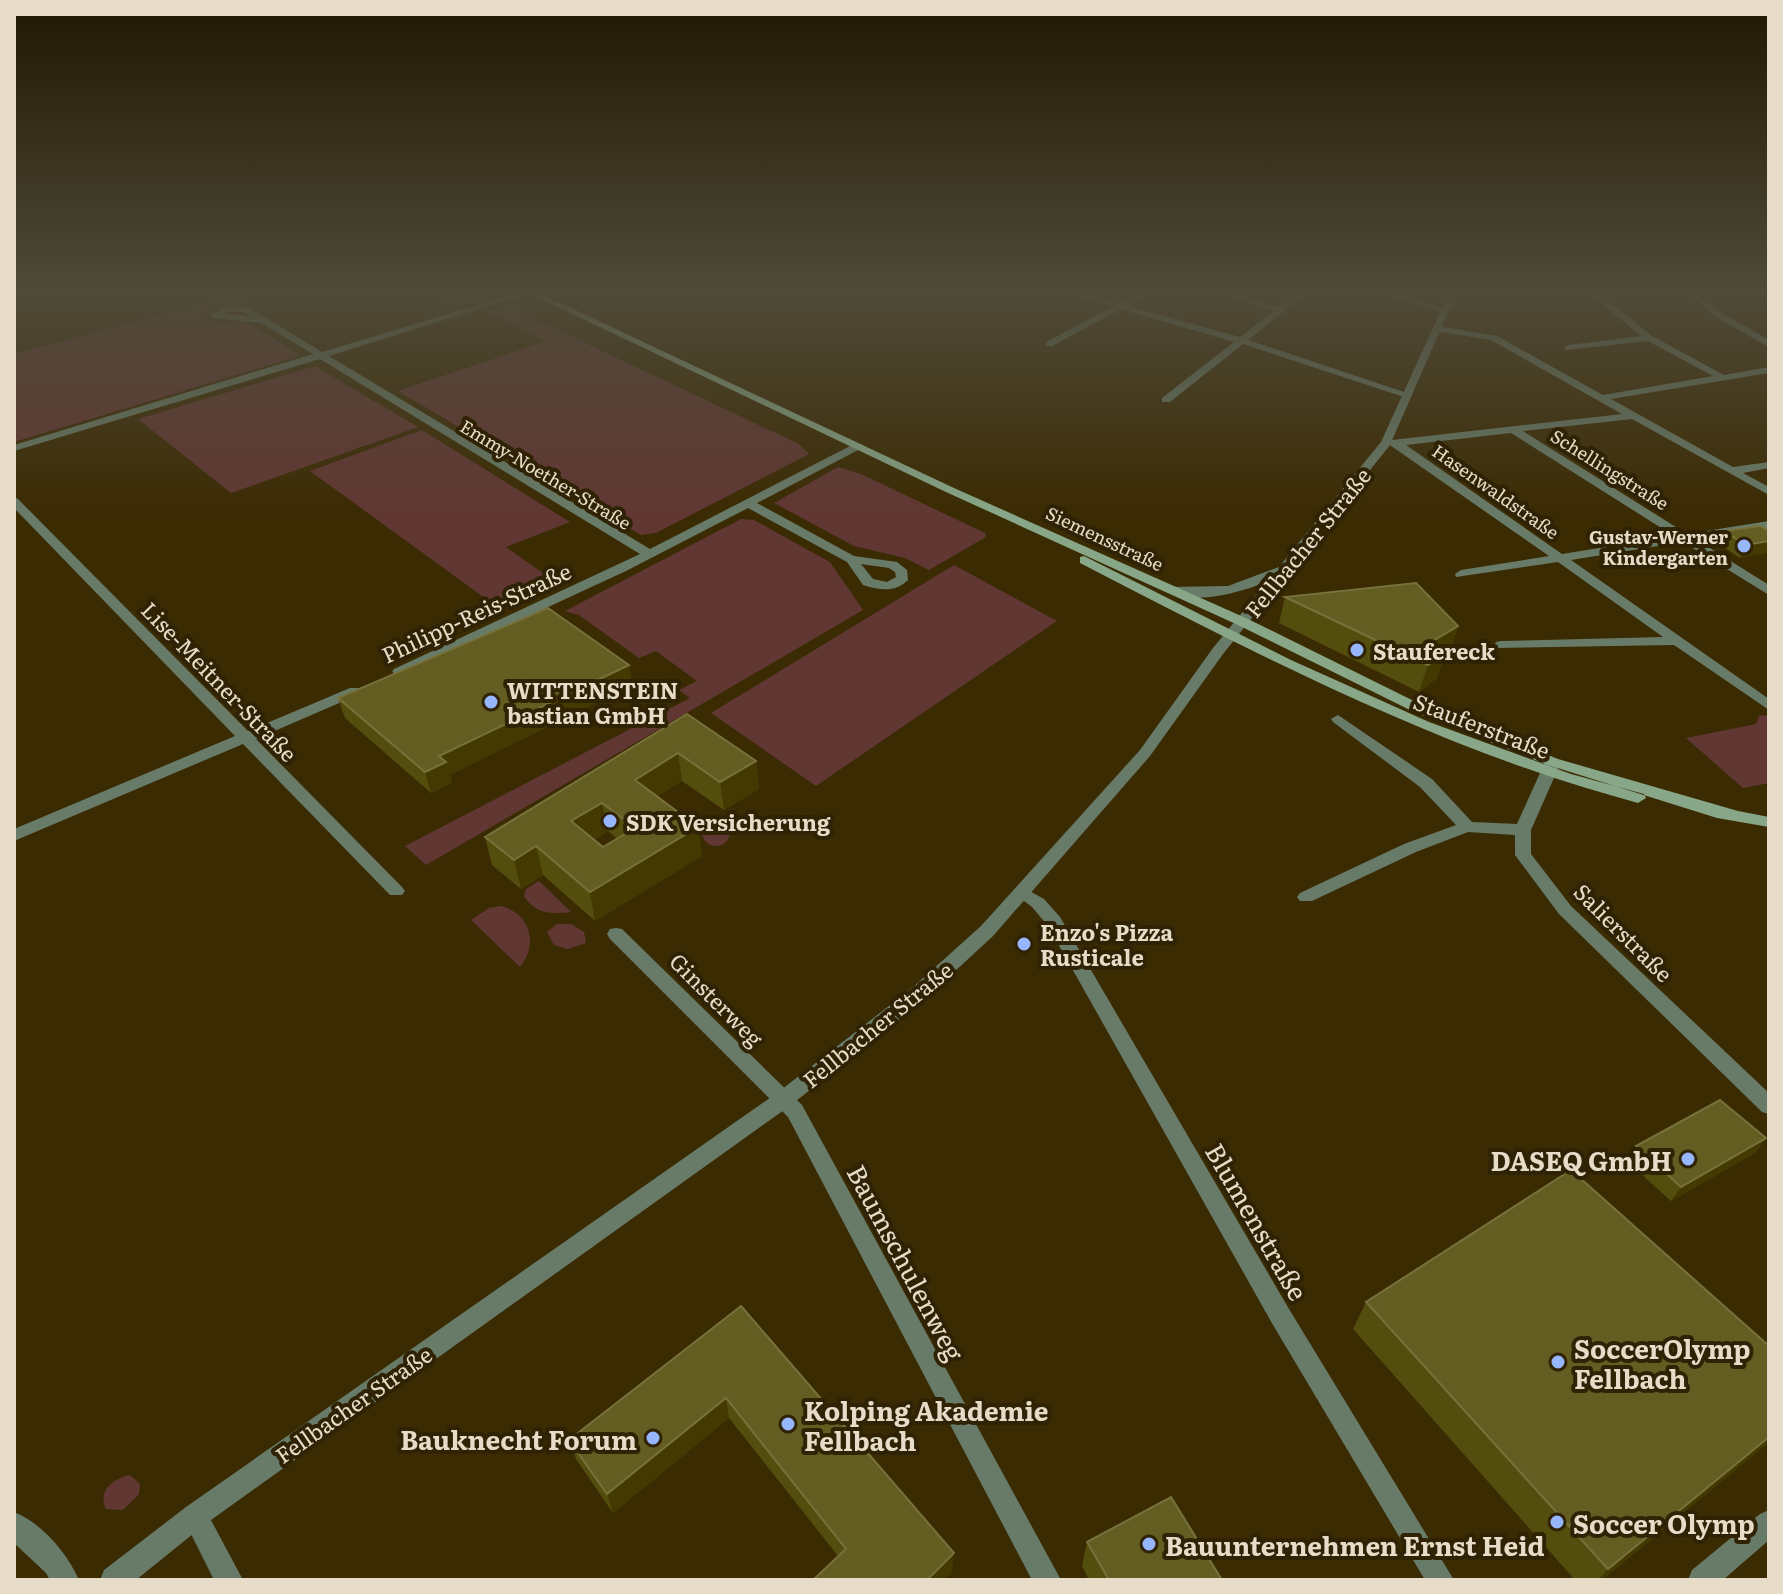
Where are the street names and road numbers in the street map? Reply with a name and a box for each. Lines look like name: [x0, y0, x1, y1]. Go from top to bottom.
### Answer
street label: Emmy-Noether-Straße: [455, 412, 637, 536]
street label: Schellingstraße: [1546, 422, 1674, 516]
street label: Hasenwaldstraße: [1427, 437, 1565, 545]
street label: Fellbacher Straße: [1236, 460, 1378, 624]
street label: Siemensstraße: [1042, 499, 1168, 577]
street label: Philipp-Reis-Straße: [376, 554, 576, 670]
street label: Lise-Meitner-Straße: [135, 593, 305, 769]
street label: Stauferstraße: [1409, 684, 1555, 766]
street label: Salierstraße: [1567, 875, 1681, 989]
street label: Ginsterweg: [663, 945, 772, 1054]
street label: Fellbacher Straße: [795, 953, 959, 1095]
street label: Blumenstraße: [1197, 1135, 1319, 1307]
street label: Baumschulenweg: [839, 1157, 975, 1368]
street label: Fellbacher Straße: [268, 1337, 438, 1471]

